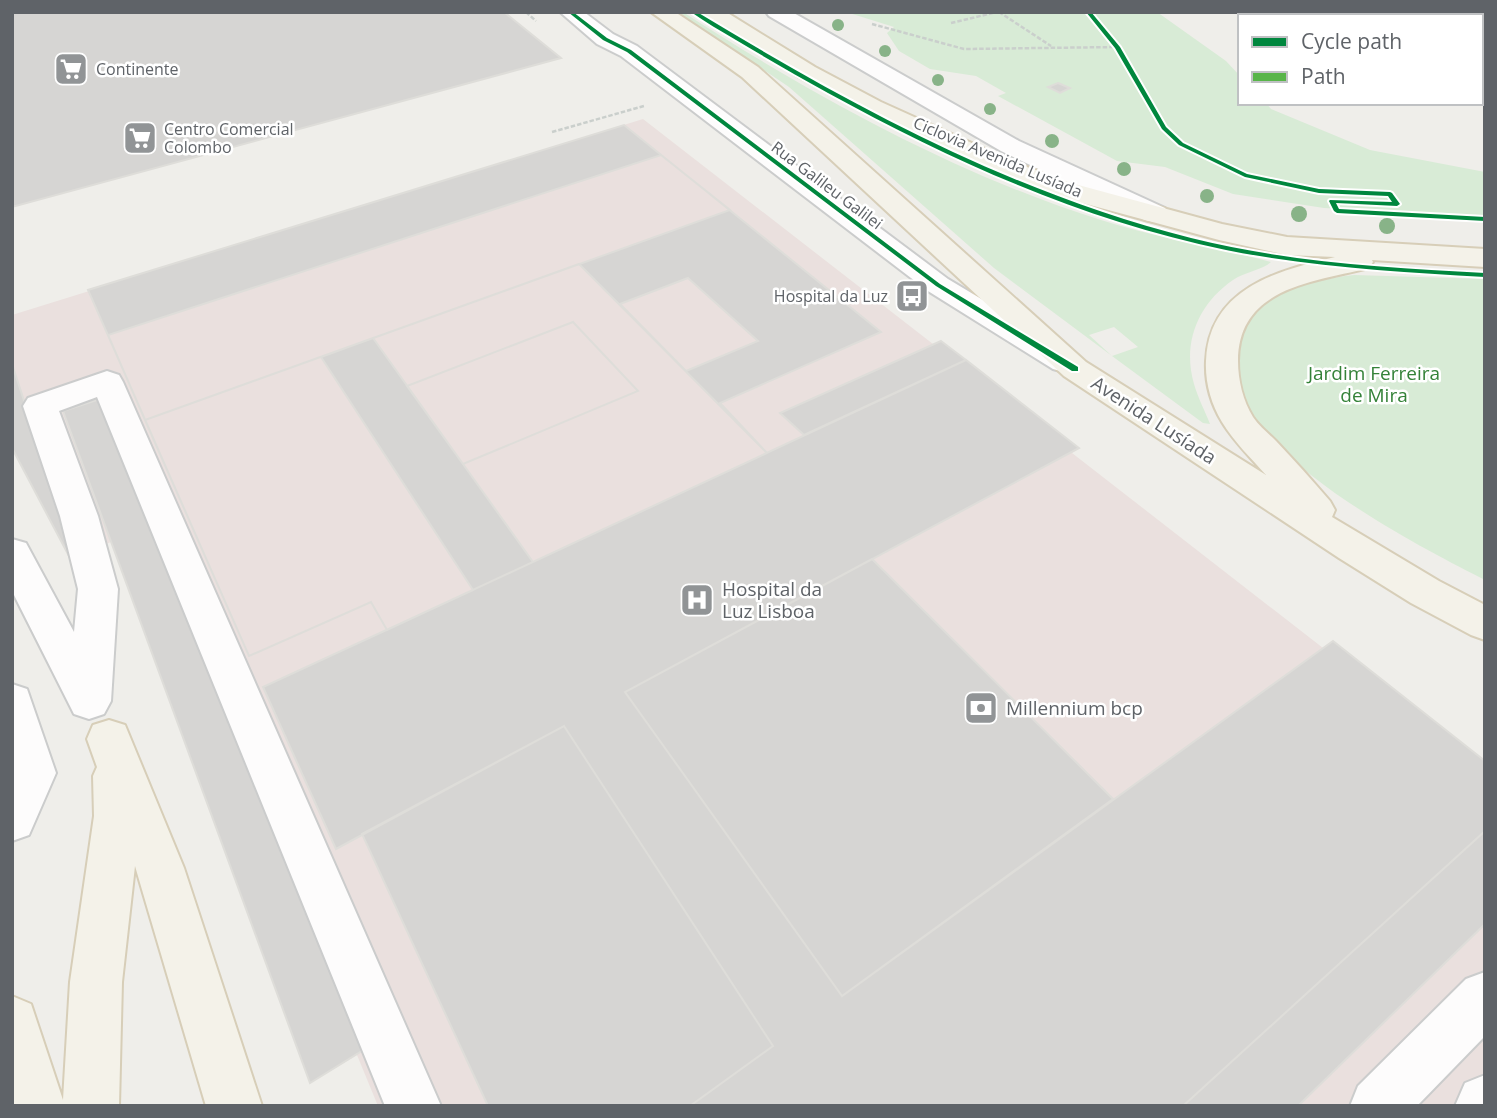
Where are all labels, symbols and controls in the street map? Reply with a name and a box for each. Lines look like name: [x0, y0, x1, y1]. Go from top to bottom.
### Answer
legend: [1238, 14, 1483, 105]
text: Cycle path: [1301, 27, 1402, 55]
supermarket icon: Continente: [52, 50, 90, 88]
place label: Continente: [96, 58, 179, 80]
text: Path: [1301, 62, 1346, 90]
street label: Ciclovia Avenida Lusíada: [910, 111, 1086, 203]
place label: Centro Comercial Colombo: [164, 118, 294, 158]
supermarket icon: Centro Comercial Colombo: [121, 119, 159, 157]
street label: Rua Galileu Galilei: [767, 136, 887, 234]
bus stop icon: Hospital da Luz: [893, 277, 931, 315]
place label: Hospital da Luz: [774, 285, 888, 307]
park label: Jardim Ferreira de Mira: [1306, 360, 1440, 408]
street label: Avenida Lusíada: [1087, 370, 1221, 470]
place label: Hospital da Luz Lisboa: [722, 576, 822, 624]
hospital icon: Hospital da Luz Lisboa: [678, 581, 716, 619]
bank icon: Millennium bcp: [962, 689, 1000, 727]
place label: Millennium bcp: [1006, 695, 1143, 721]

